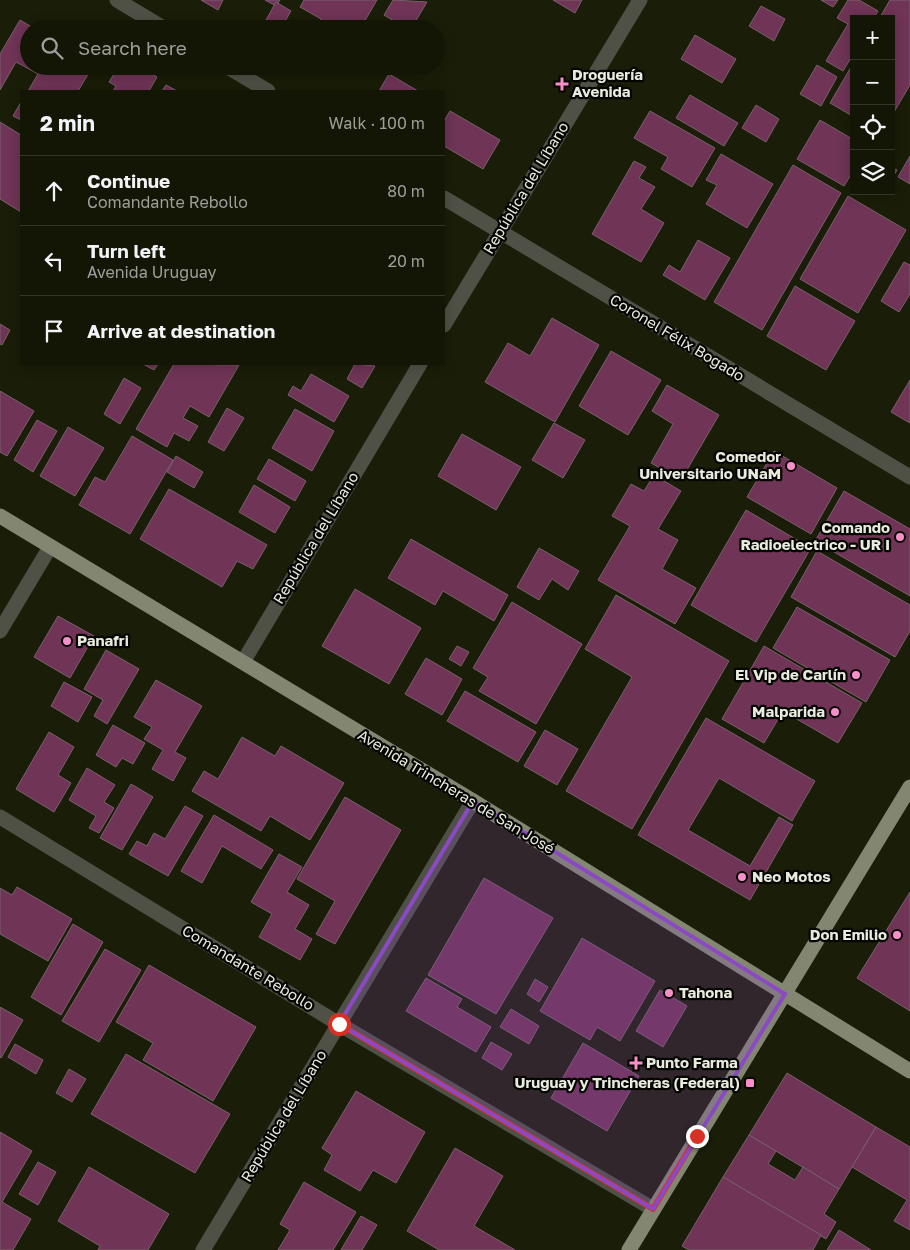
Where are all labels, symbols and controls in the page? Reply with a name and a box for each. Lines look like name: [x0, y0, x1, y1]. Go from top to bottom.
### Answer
map controls: [850, 15, 895, 195]
button: +: [850, 15, 895, 60]
search box: [20, 20, 445, 75]
icon: search: [38, 34, 66, 62]
text: Search here: [78, 36, 187, 59]
button: −: [850, 60, 895, 105]
place label: Droguería Avenida: [572, 65, 643, 100]
marker: Droguería Avenida: [556, 78, 568, 90]
button: locate: [850, 105, 895, 150]
text: 2 min: [40, 110, 95, 136]
text: Walk · 100 m: [329, 113, 425, 133]
street label: República del Líbano: [479, 118, 572, 257]
button: layers: [850, 150, 895, 195]
text: Continue: [87, 169, 170, 192]
icon: ahead: [40, 177, 68, 205]
text: 80 m: [387, 181, 425, 201]
text: Comandante Rebollo: [87, 192, 248, 212]
text: Turn left: [87, 239, 166, 262]
icon: left: [40, 247, 68, 275]
text: 20 m: [388, 251, 425, 271]
text: Avenida Uruguay: [87, 262, 217, 282]
street label: Coronel Félix Bogado: [607, 290, 748, 384]
icon: arrive: [40, 317, 68, 345]
text: Arrive at destination: [87, 319, 275, 342]
place label: Comedor Universitario UNaM: [639, 447, 781, 482]
marker: Comedor Universitario UNaM: [785, 460, 797, 472]
street label: República del Líbano: [269, 468, 362, 607]
place label: Comando Radioelectrico - UR I: [740, 518, 890, 553]
marker: Comando Radioelectrico - UR I: [894, 531, 906, 543]
place label: Panafri: [77, 631, 129, 649]
marker: Panafri: [61, 635, 73, 647]
place label: El Vip de Carlín: [735, 665, 846, 683]
marker: El Vip de Carlín: [850, 669, 862, 681]
place label: Malparida: [752, 702, 825, 720]
marker: Malparida: [829, 706, 841, 718]
street label: Avenida Trincheras de San José: [355, 725, 558, 857]
place label: Neo Motos: [752, 867, 831, 885]
marker: Neo Motos: [736, 871, 748, 883]
street label: Comandante Rebollo: [179, 921, 318, 1014]
place label: Don Emilio: [810, 925, 887, 943]
marker: Don Emilio: [891, 929, 903, 941]
place label: Tahona: [679, 983, 732, 1001]
marker: Tahona: [663, 987, 675, 999]
route start: [328, 1013, 351, 1036]
street label: República del Líbano: [237, 1046, 330, 1185]
place label: Punto Farma: [646, 1053, 738, 1071]
marker: Punto Farma: [630, 1057, 642, 1069]
place label: Uruguay y Trincheras (Federal): [514, 1073, 740, 1091]
marker: Uruguay y Trincheras (Federal): [744, 1077, 756, 1089]
route end: [686, 1125, 709, 1148]

